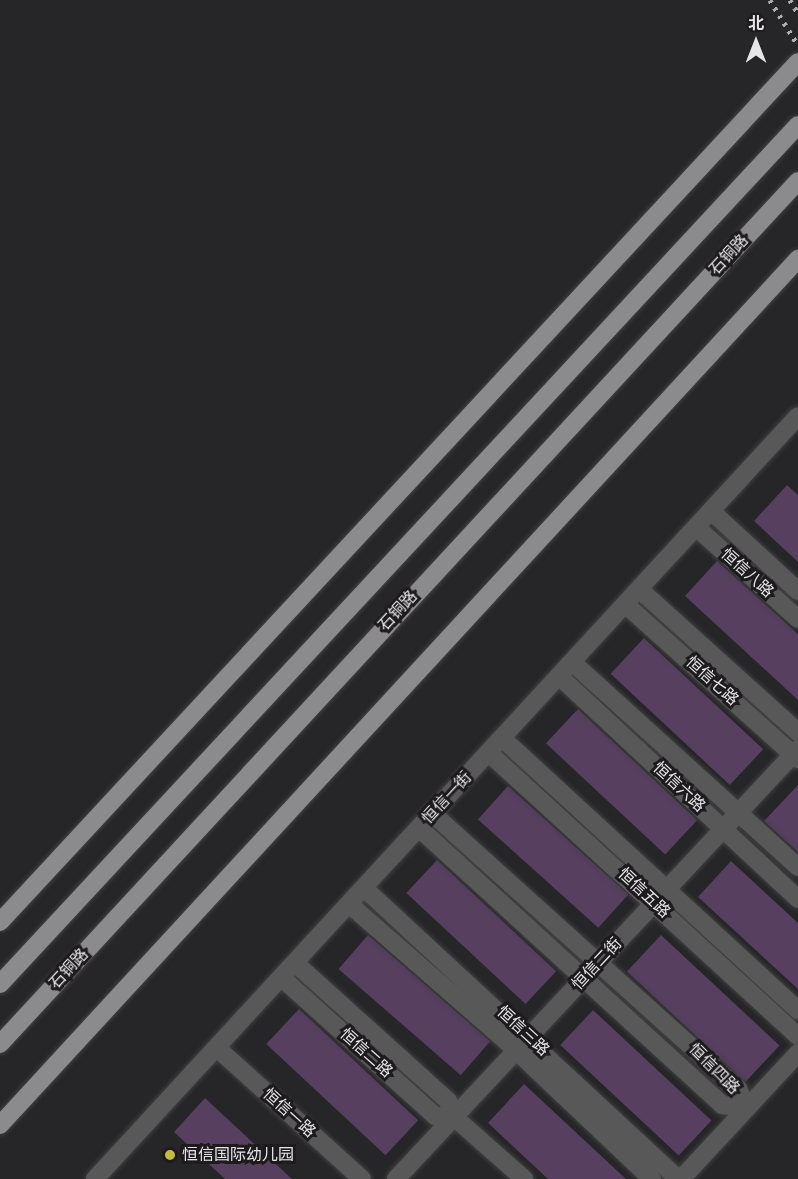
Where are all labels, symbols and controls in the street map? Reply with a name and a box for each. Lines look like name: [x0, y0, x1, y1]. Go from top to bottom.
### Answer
north arrow: [726, 12, 786, 72]
text: 北: [748, 12, 764, 35]
street label: 石铜路: [706, 231, 752, 279]
street label: 恒信八路: [717, 544, 777, 602]
street label: 石铜路: [375, 587, 421, 635]
street label: 恒信七路: [682, 652, 742, 710]
street label: 恒信六路: [649, 758, 709, 816]
street label: 恒信一街: [418, 768, 476, 828]
street label: 恒信五路: [614, 864, 674, 922]
street label: 恒信二街: [568, 934, 626, 994]
street label: 石铜路: [46, 945, 92, 993]
street label: 恒信三路: [493, 1002, 553, 1060]
street label: 恒信二路: [336, 1024, 396, 1082]
street label: 恒信四路: [685, 1040, 743, 1098]
street label: 恒信一路: [259, 1084, 319, 1142]
place label: 恒信国际幼儿园: [182, 1145, 294, 1165]
marker: 恒信国际幼儿园: [163, 1148, 177, 1162]

